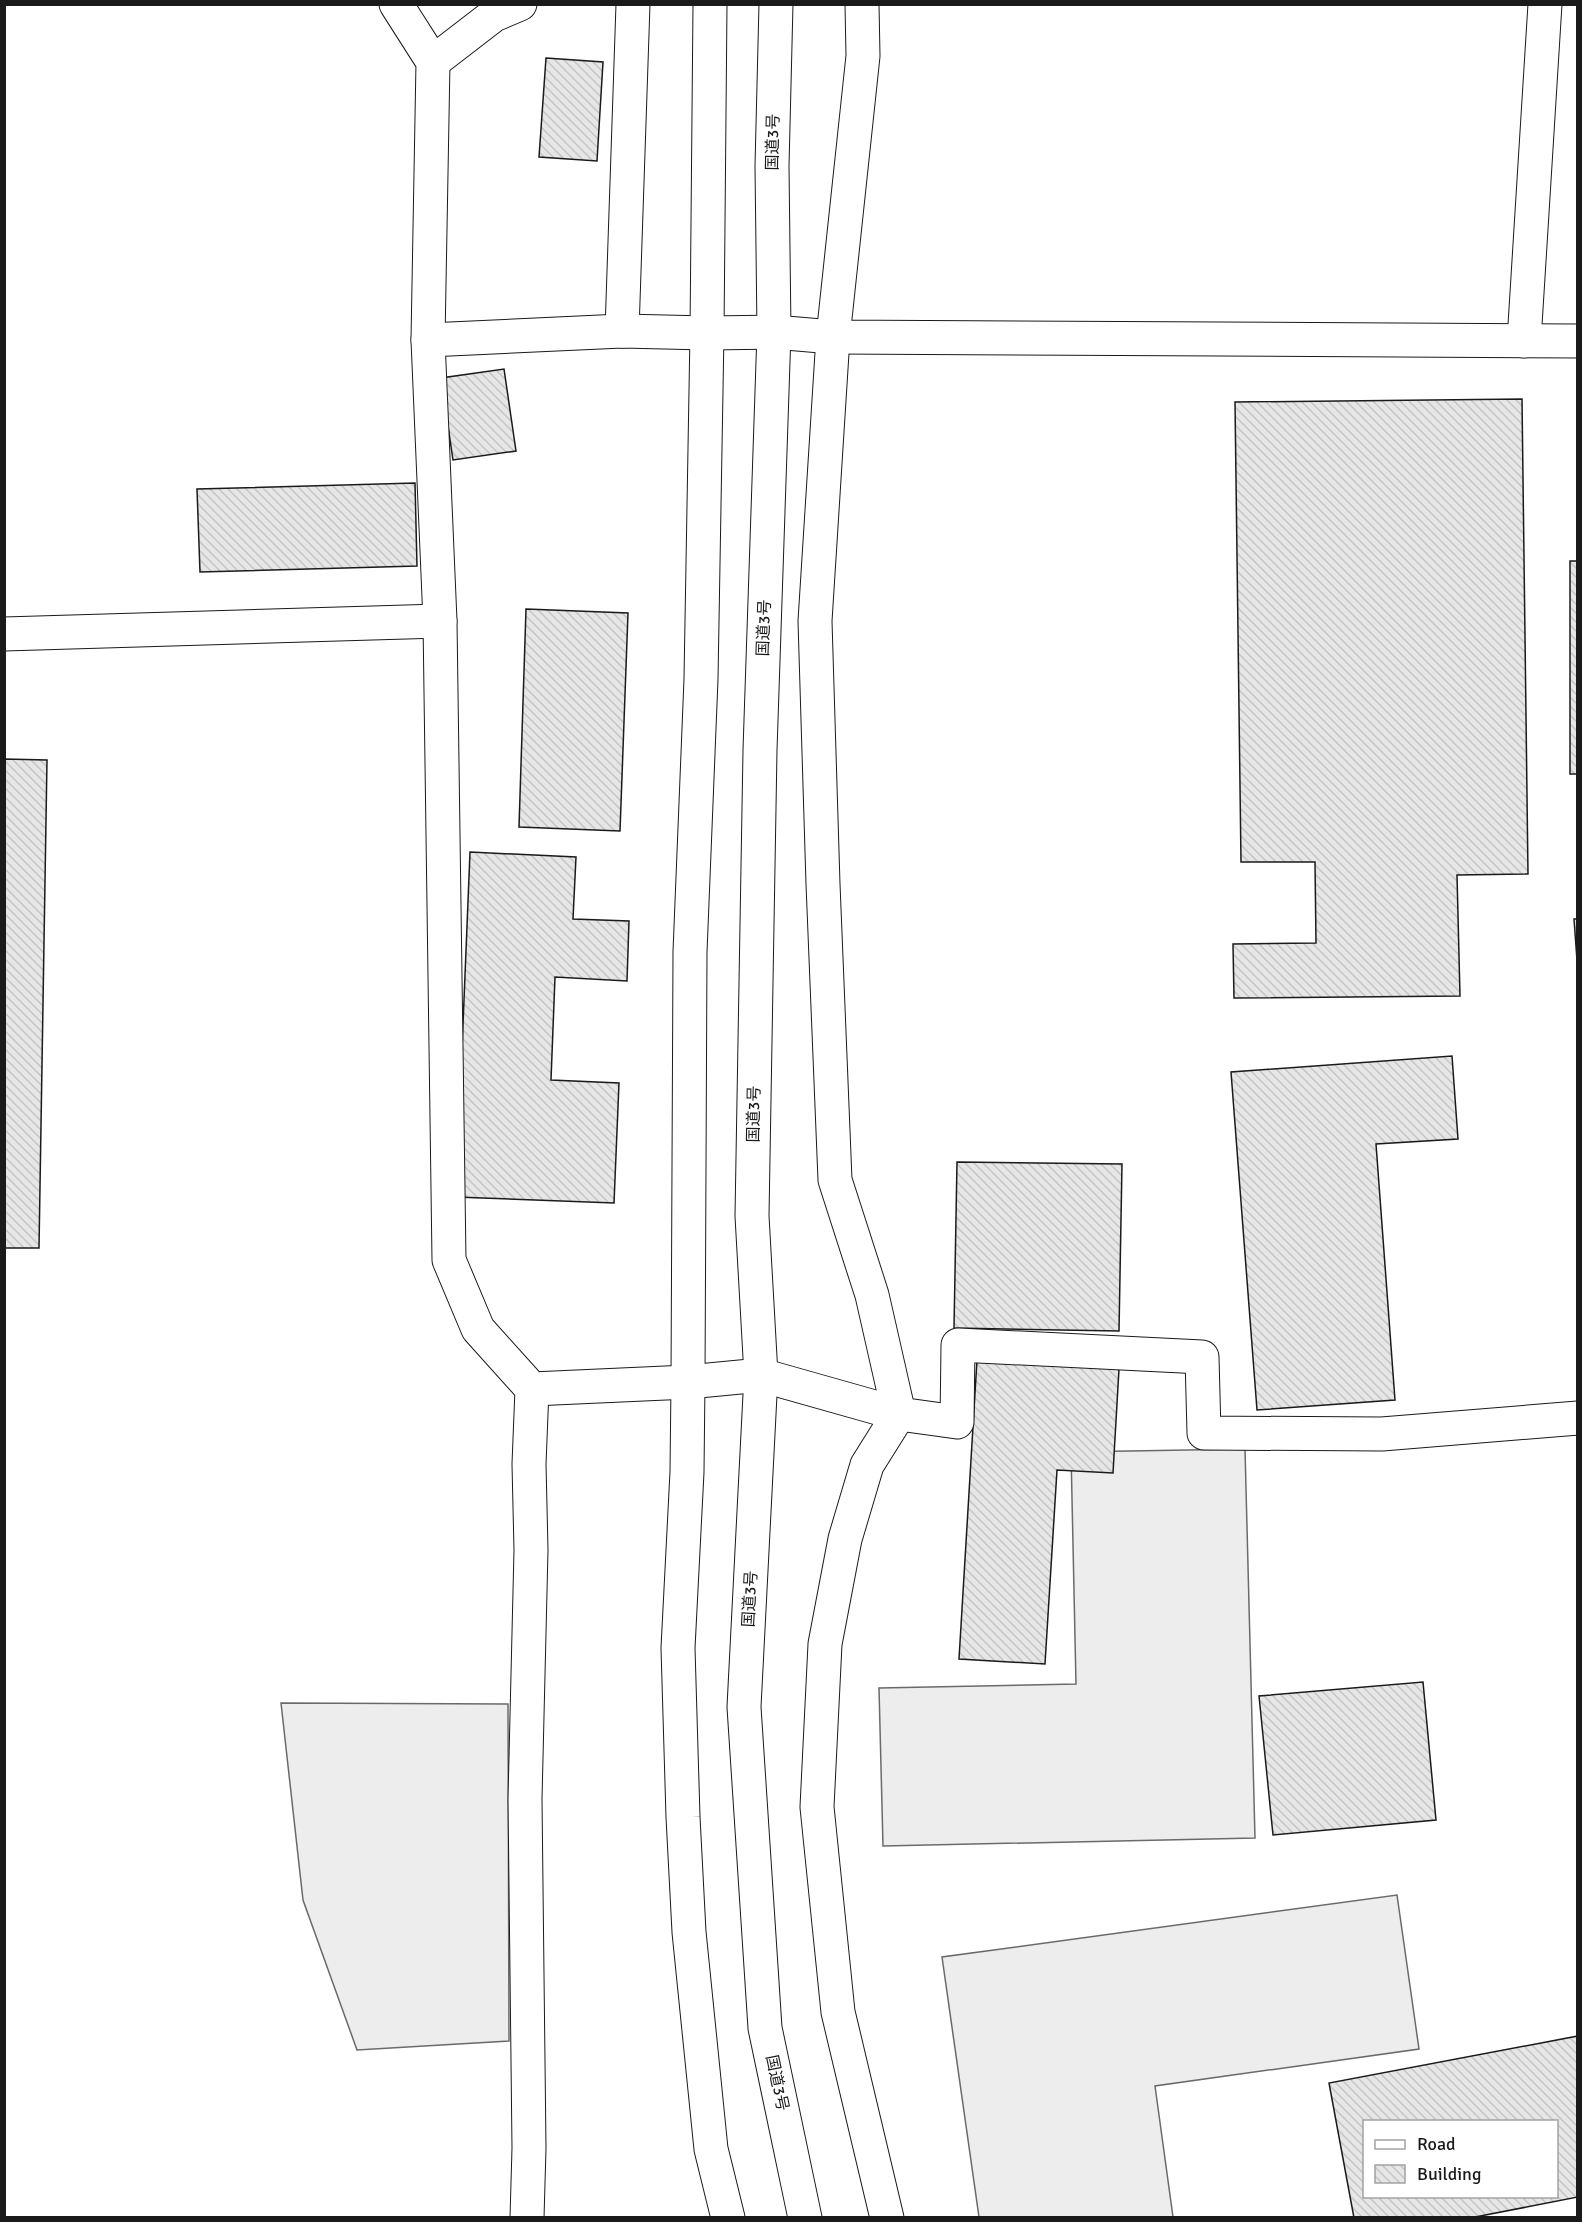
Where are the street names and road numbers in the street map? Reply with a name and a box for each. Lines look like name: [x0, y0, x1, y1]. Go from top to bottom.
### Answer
street label: 国道3号: [763, 114, 783, 170]
street label: 国道3号: [753, 599, 775, 657]
street label: 国道3号: [744, 1086, 764, 1142]
street label: 国道3号: [739, 1570, 761, 1628]
street label: 国道3号: [761, 2053, 793, 2113]

